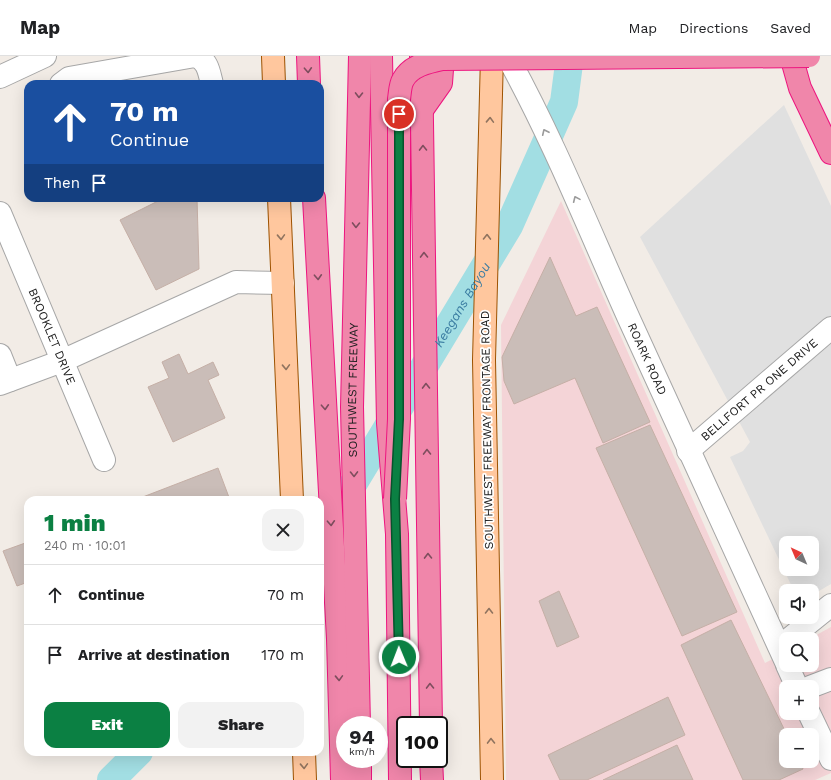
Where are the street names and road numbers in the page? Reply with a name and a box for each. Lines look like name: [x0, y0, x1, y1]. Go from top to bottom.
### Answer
street label: BROOKLET DRIVE: [26, 286, 79, 387]
street label: SOUTHWEST FREEWAY FRONTAGE ROAD: [478, 311, 496, 549]
street label: ROARK ROAD: [625, 321, 670, 397]
street label: SOUTHWEST FREEWAY: [345, 323, 361, 457]
street label: BELLFORT PR ONE DRIVE: [698, 335, 821, 444]

